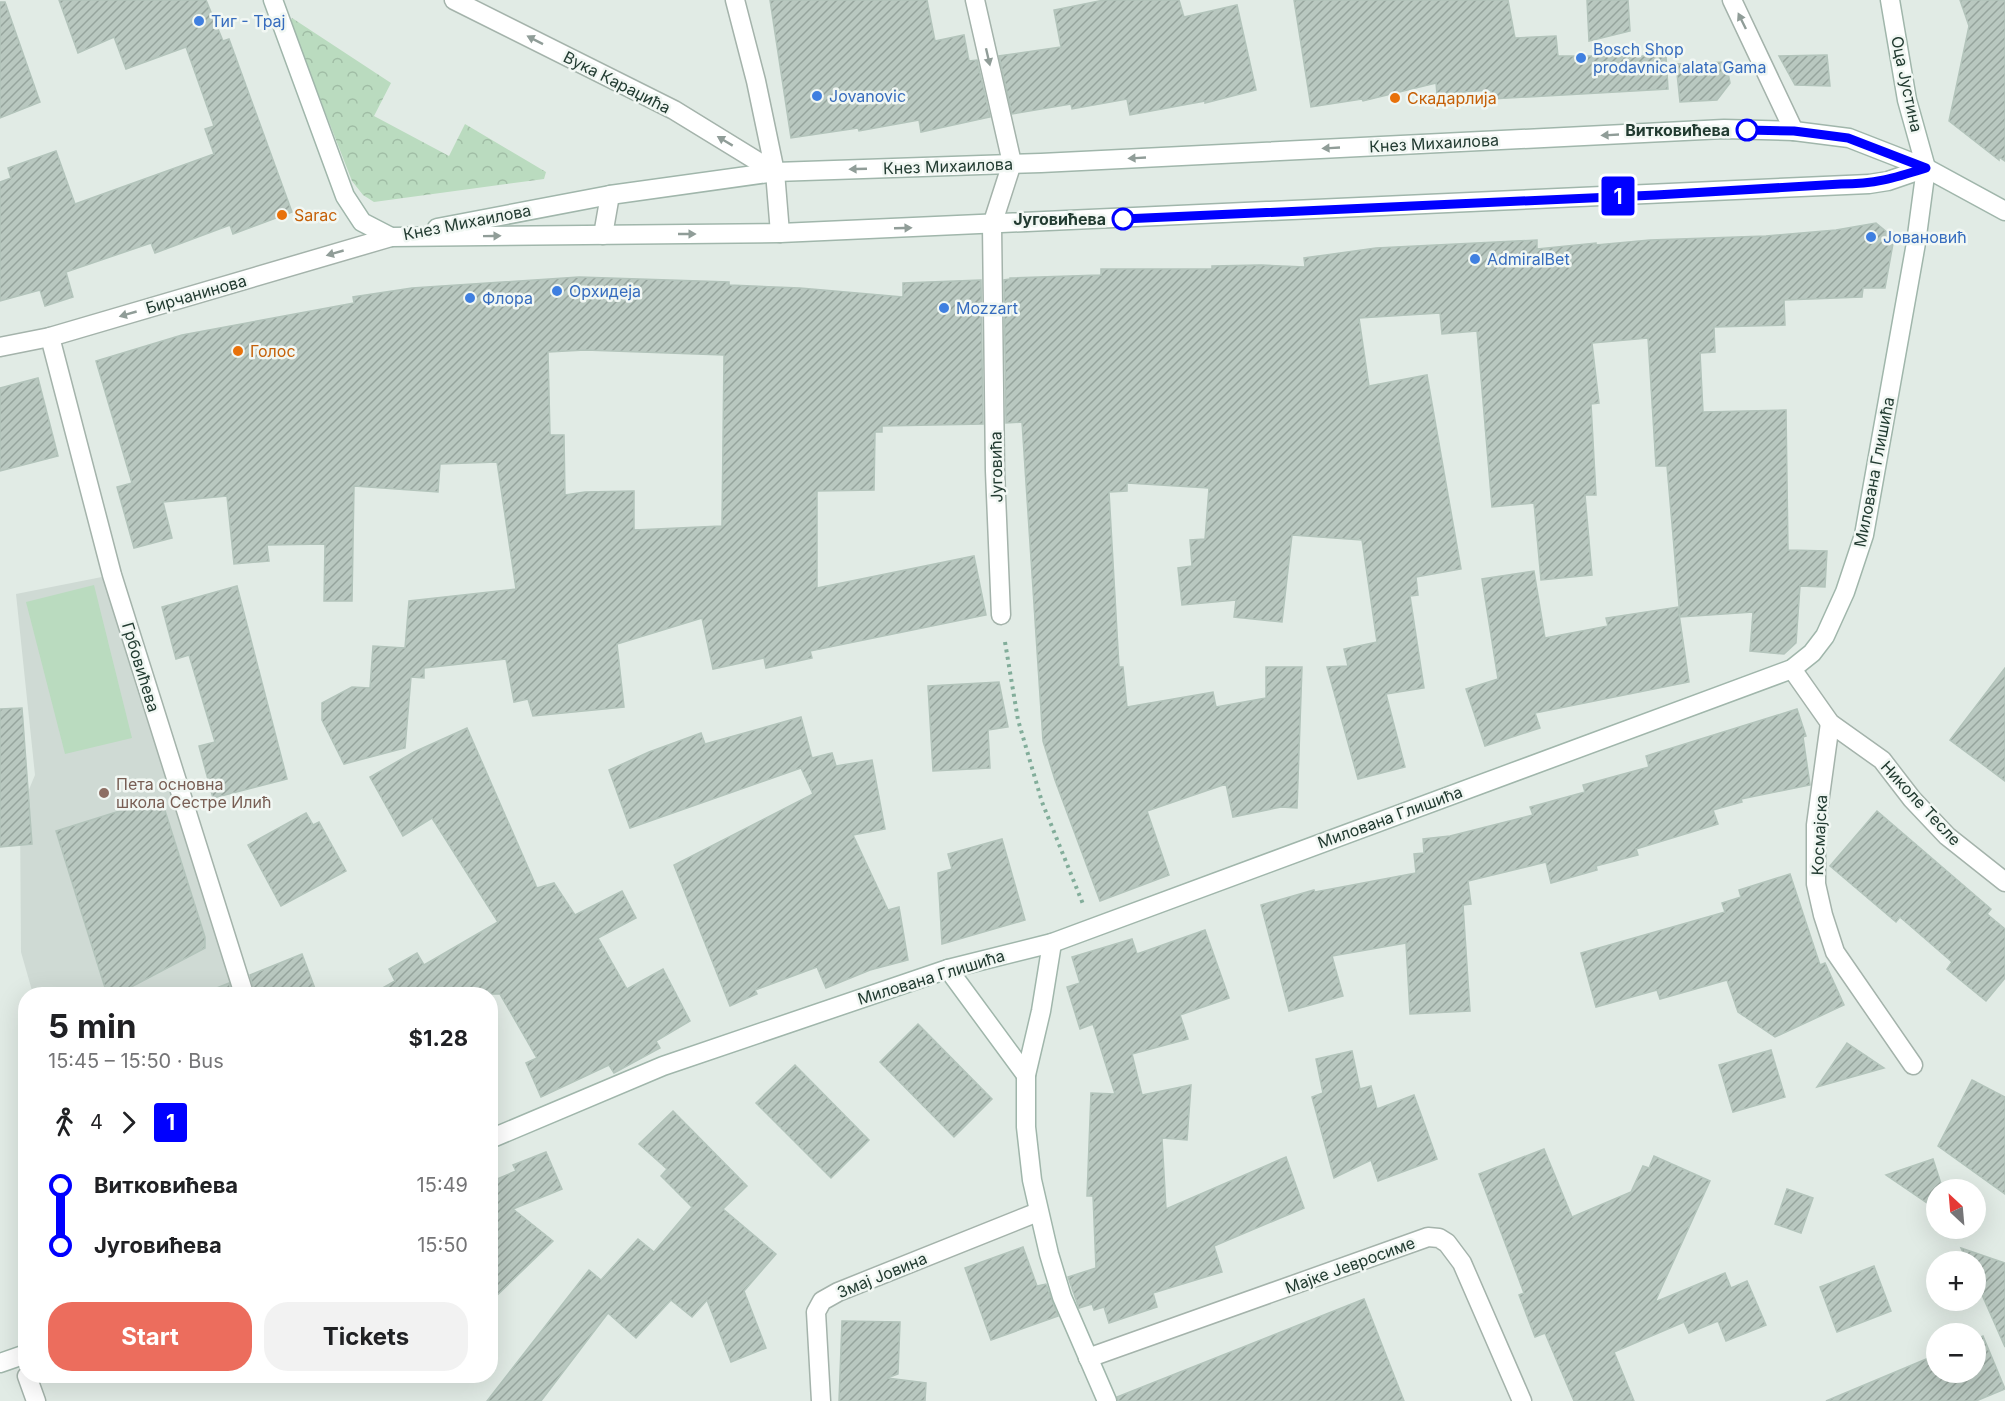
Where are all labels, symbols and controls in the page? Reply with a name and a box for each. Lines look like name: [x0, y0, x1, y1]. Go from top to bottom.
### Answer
place label: Тиг - Трај: [211, 11, 285, 31]
one-way arrow: [1738, 13, 1747, 30]
marker: Тиг - Трај: [192, 14, 206, 28]
street label: Оца Јустина: [1887, 34, 1927, 134]
one-way arrow: [526, 36, 543, 45]
place label: Bosch Shop prodavnica alata Gama: [1593, 39, 1766, 77]
street label: Вука Караџића: [560, 46, 674, 118]
one-way arrow: [984, 48, 994, 66]
marker: Bosch Shop prodavnica alata Gama: [1574, 51, 1588, 65]
place label: Jovanovic: [829, 86, 906, 106]
place label: Скадарлија: [1407, 88, 1497, 108]
marker: Jovanovic: [810, 89, 824, 103]
marker: Скадарлија: [1388, 91, 1402, 105]
marker: Витковићева: [1736, 119, 1758, 141]
place label: Витковићева: [1625, 120, 1730, 140]
street label: Кнез Михаилова: [1369, 130, 1499, 156]
one-way arrow: [1600, 130, 1619, 139]
one-way arrow: [717, 136, 733, 147]
one-way arrow: [1322, 144, 1341, 153]
one-way arrow: [1127, 153, 1146, 162]
street label: Кнез Михаилова: [883, 154, 1013, 178]
one-way arrow: [848, 164, 867, 173]
line badge: 1: [1598, 176, 1638, 216]
text: 1: [1613, 184, 1623, 209]
street label: Кнез Михаилова: [401, 200, 533, 244]
place label: Sarac: [294, 205, 337, 225]
marker: Sarac: [275, 208, 289, 222]
marker: Југовићева: [1112, 208, 1134, 230]
place label: Југовићева: [1013, 209, 1106, 229]
one-way arrow: [893, 224, 912, 233]
place label: Јовановић: [1883, 227, 1967, 247]
one-way arrow: [677, 229, 696, 239]
marker: Јовановић: [1864, 230, 1878, 244]
one-way arrow: [482, 231, 501, 241]
one-way arrow: [326, 249, 344, 258]
place label: AdmiralBet: [1487, 249, 1570, 269]
marker: AdmiralBet: [1468, 252, 1482, 266]
street label: Бирчанинова: [143, 270, 249, 318]
place label: Орхидеја: [569, 281, 641, 301]
marker: Орхидеја: [550, 284, 564, 298]
place label: Флора: [482, 288, 533, 308]
marker: Флора: [463, 291, 477, 305]
place label: Mozzart: [956, 298, 1018, 318]
marker: Mozzart: [937, 301, 951, 315]
one-way arrow: [119, 310, 137, 319]
place label: Голос: [250, 341, 296, 361]
marker: Голос: [231, 344, 245, 358]
street label: Милована Глишића: [1850, 395, 1898, 549]
street label: Југовића: [985, 431, 1007, 503]
street label: Грбовићева: [118, 620, 164, 714]
street label: Николе Тесле: [1877, 757, 1965, 849]
place label: Пета основна школа Сестре Илић: [116, 774, 271, 812]
street label: Милована Глишића: [1315, 781, 1465, 853]
marker: Пета основна школа Сестре Илић: [97, 786, 111, 800]
street label: Космајска: [1807, 794, 1831, 876]
street label: Милована Глишића: [855, 945, 1007, 1009]
text: 5 min: [48, 1006, 137, 1046]
text: $1.28: [409, 1025, 468, 1051]
text: 15:45 – 15:50 · Bus: [48, 1049, 224, 1073]
icon: walk: [48, 1106, 81, 1139]
icon: forward: [112, 1106, 145, 1139]
text: 4: [90, 1110, 103, 1134]
text: 1: [166, 1110, 175, 1135]
text: Витковићева: [94, 1172, 238, 1198]
text: 15:49: [417, 1173, 468, 1197]
north arrow: [1926, 1179, 1986, 1239]
map controls: [1926, 1179, 1986, 1383]
text: Југовићева: [94, 1232, 222, 1258]
street label: Мајке Јевросиме: [1282, 1232, 1418, 1298]
text: 15:50: [417, 1233, 468, 1257]
street label: Змај Јовина: [834, 1248, 930, 1302]
button: +: [1926, 1251, 1986, 1311]
button: Start: [48, 1302, 252, 1371]
button: Tickets: [264, 1302, 468, 1371]
button: −: [1926, 1323, 1986, 1383]

